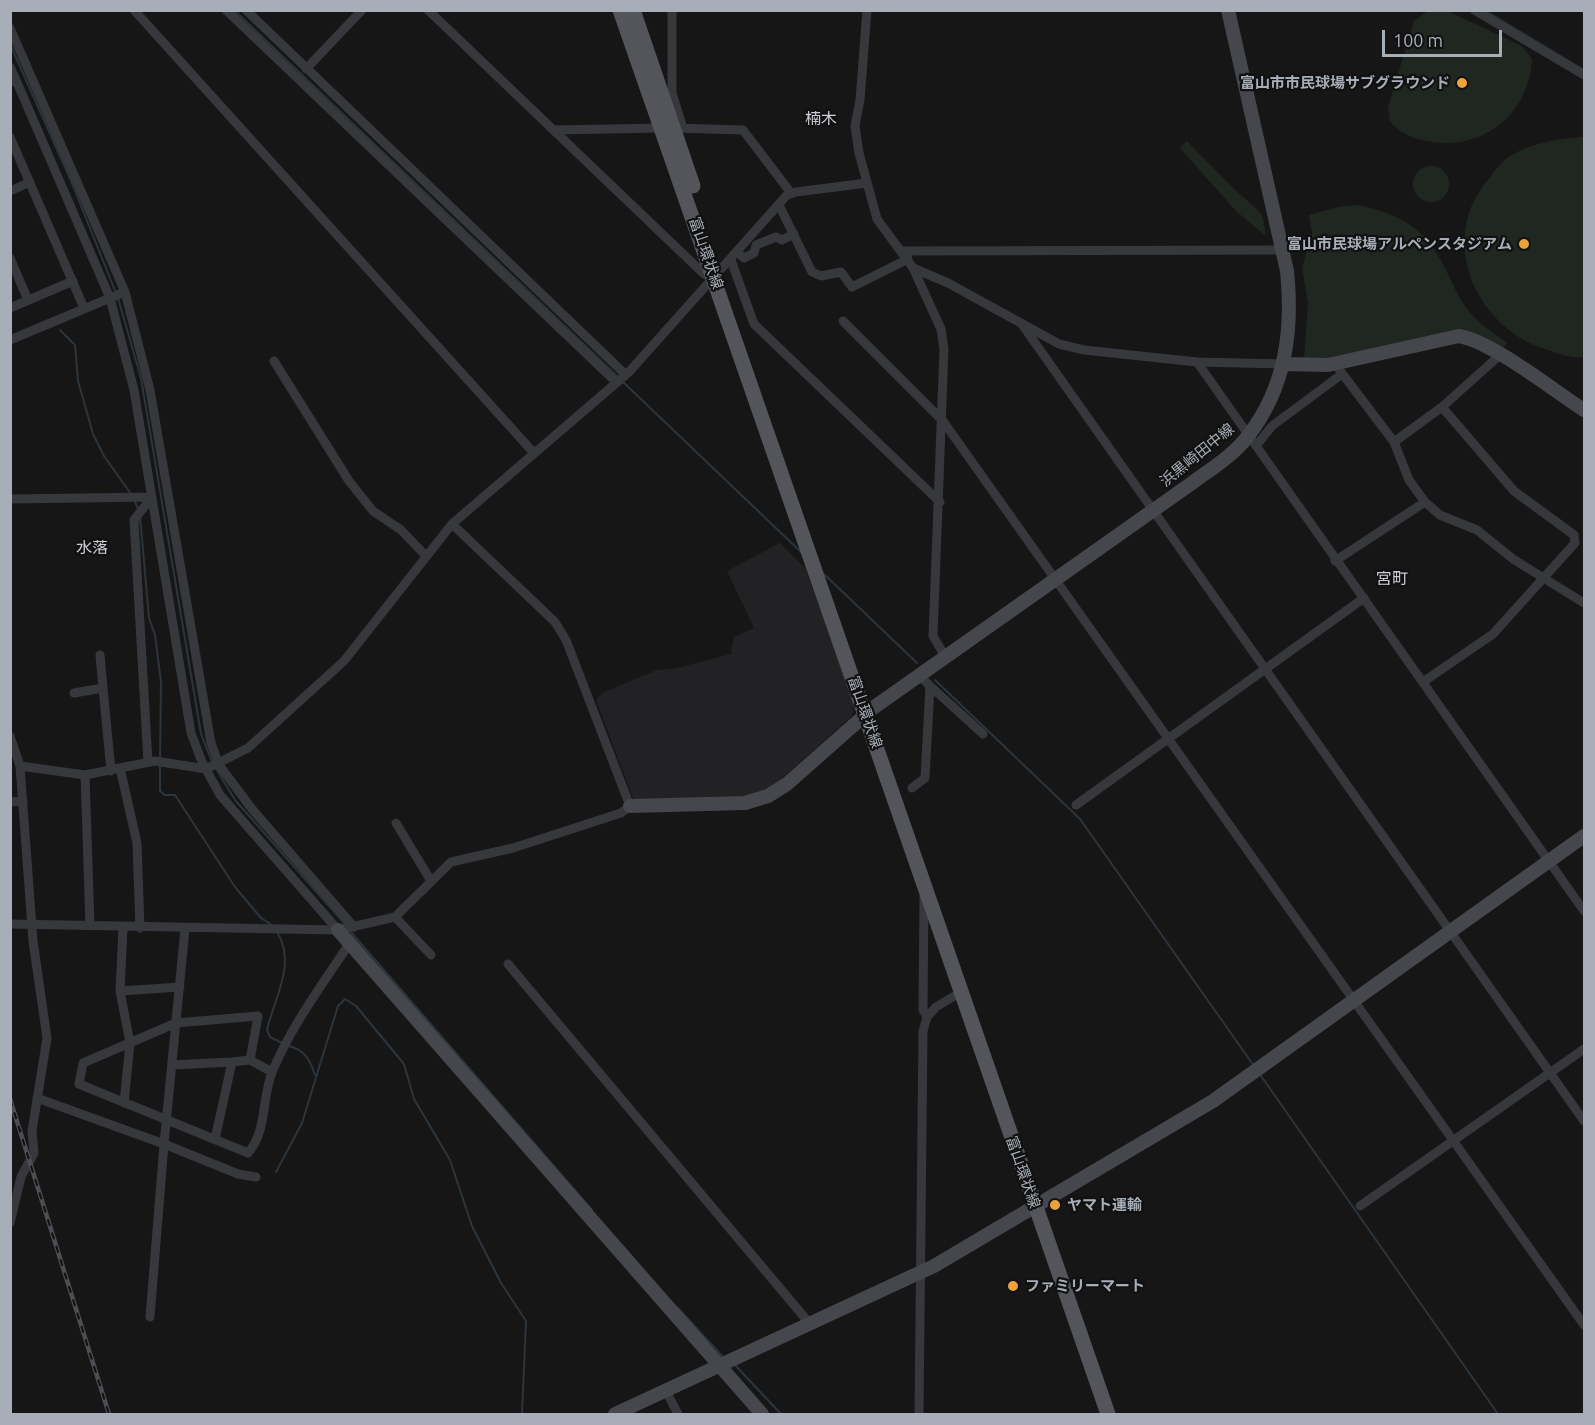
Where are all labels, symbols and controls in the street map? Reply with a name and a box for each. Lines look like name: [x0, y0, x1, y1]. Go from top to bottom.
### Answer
scale bar: [1385, 18, 1505, 56]
text: 100 m: [1393, 30, 1443, 50]
place label: 富山市市民球場サブグラウンド: [1240, 74, 1450, 92]
marker: 富山市市民球場サブグラウンド: [1455, 76, 1469, 90]
district label: 楠木: [805, 109, 837, 129]
street label: 富山環状線: [685, 215, 727, 291]
place label: 富山市民球場アルペンスタジアム: [1287, 235, 1512, 253]
marker: 富山市民球場アルペンスタジアム: [1517, 237, 1531, 251]
street label: 浜黒崎田中線: [1156, 420, 1238, 490]
district label: 水落: [76, 538, 108, 558]
district label: 宮町: [1376, 569, 1408, 589]
street label: 富山環状線: [844, 674, 886, 750]
street label: 富山環状線: [1002, 1134, 1044, 1210]
place label: ヤマト運輸: [1067, 1196, 1142, 1214]
marker: ヤマト運輸: [1048, 1198, 1062, 1212]
place label: ファミリーマート: [1025, 1277, 1145, 1295]
marker: ファミリーマート: [1006, 1279, 1020, 1293]

